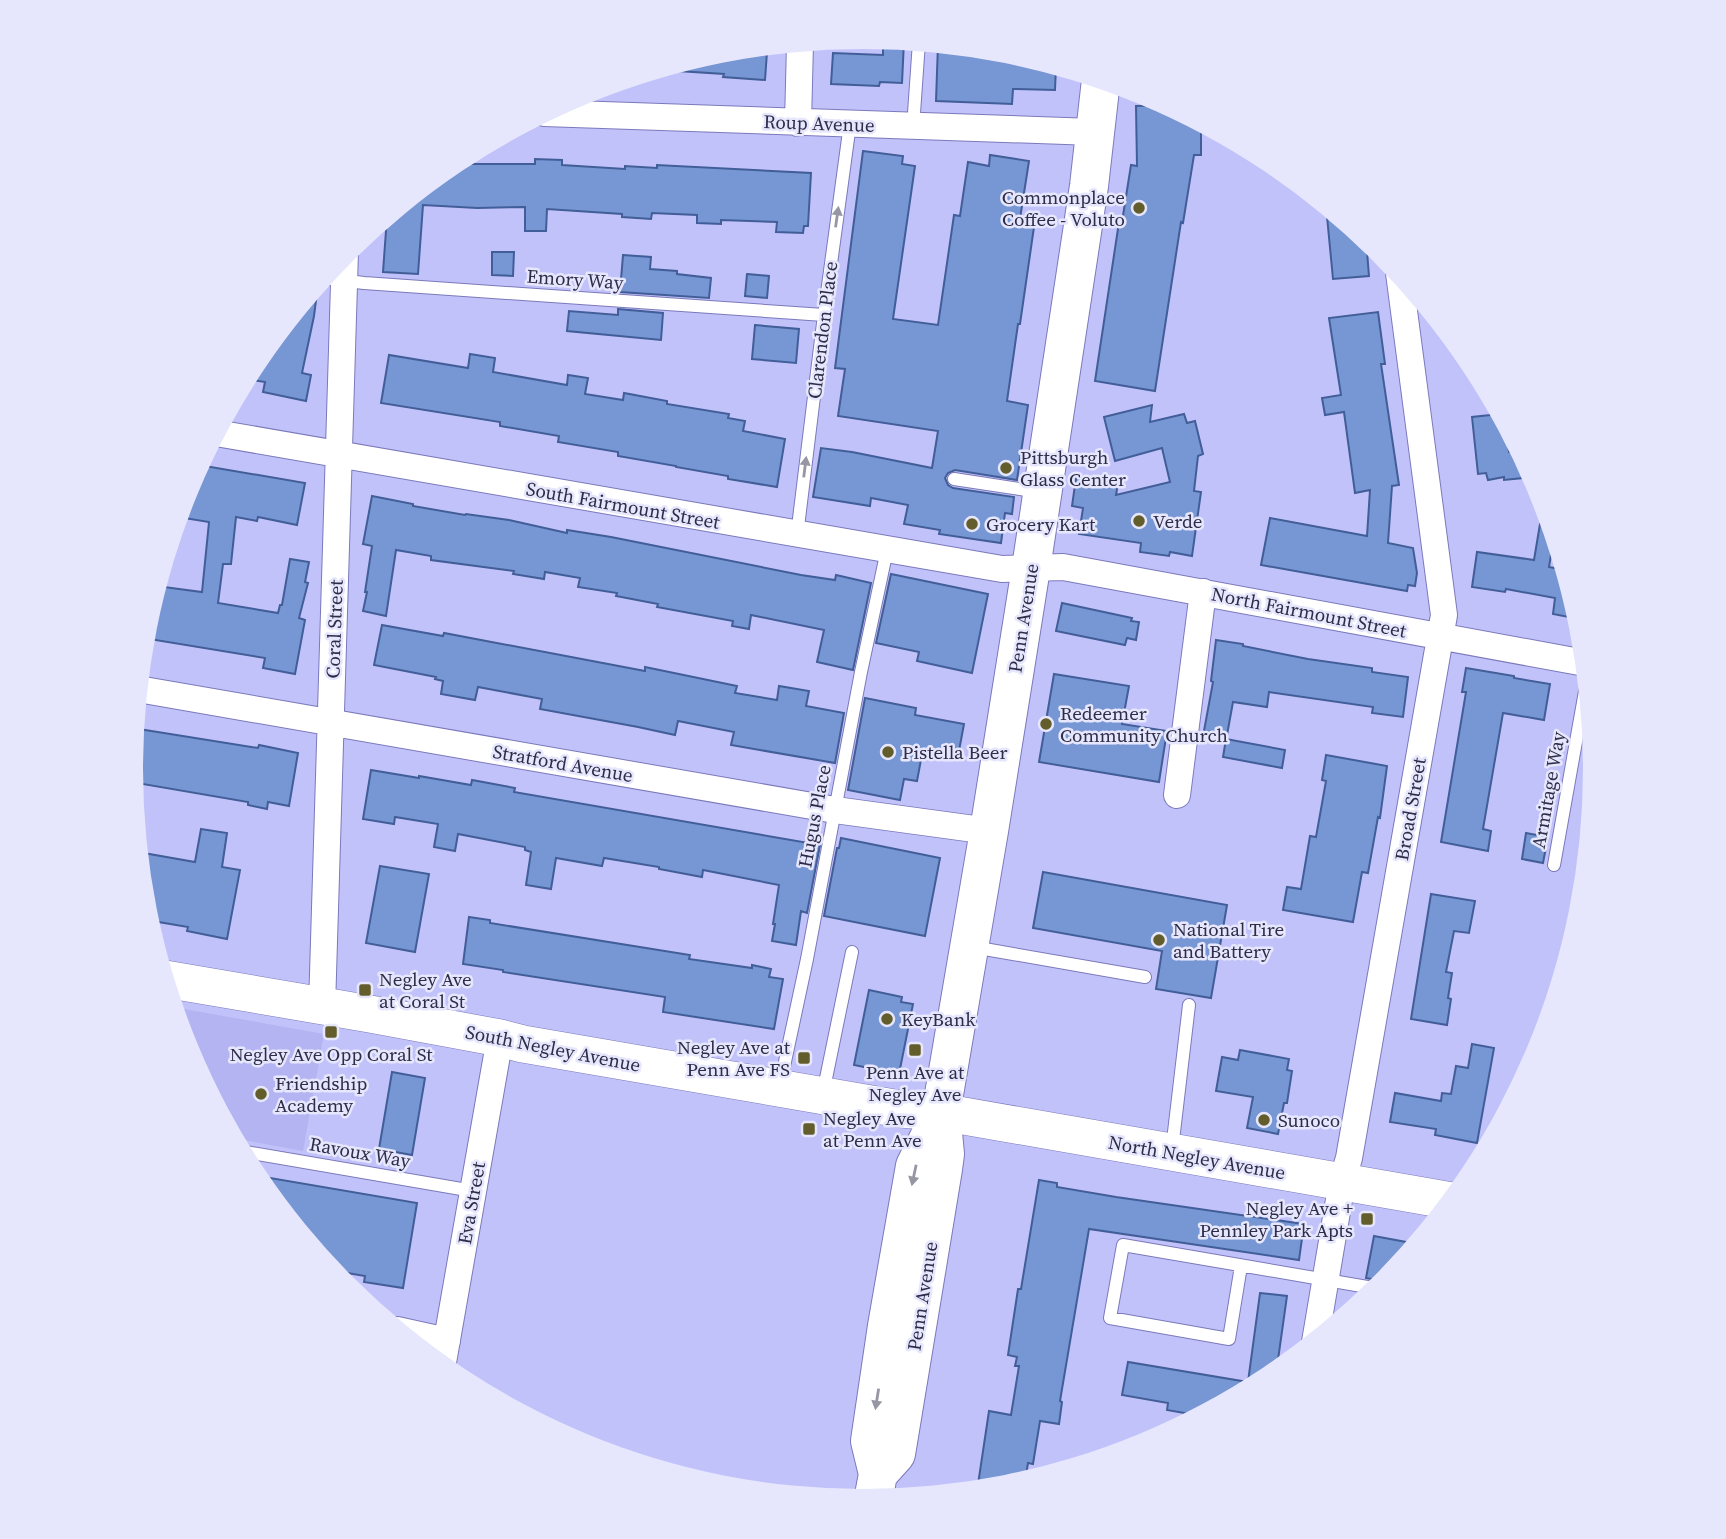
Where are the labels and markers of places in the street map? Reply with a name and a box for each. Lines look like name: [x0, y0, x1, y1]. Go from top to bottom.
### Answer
place label: Commonplace Coffee - Voluto: [1002, 184, 1125, 232]
marker: Commonplace Coffee - Voluto: [1131, 200, 1147, 216]
place label: Pittsburgh Glass Center: [1020, 444, 1126, 492]
marker: Pittsburgh Glass Center: [998, 460, 1014, 476]
place label: Verde: [1153, 508, 1202, 534]
place label: Grocery Kart: [986, 511, 1096, 537]
marker: Verde: [1131, 513, 1147, 529]
marker: Grocery Kart: [964, 516, 980, 532]
place label: Redeemer Community Church: [1060, 700, 1228, 748]
marker: Redeemer Community Church: [1038, 716, 1054, 732]
place label: Pistella Beer: [902, 739, 1008, 765]
marker: Pistella Beer: [880, 744, 896, 760]
place label: National Tire and Battery: [1173, 916, 1284, 964]
marker: National Tire and Battery: [1151, 932, 1167, 948]
place label: Negley Ave at Coral St: [379, 966, 472, 1014]
marker: Negley Ave at Coral St: [357, 982, 373, 998]
place label: KeyBank: [901, 1006, 976, 1032]
marker: KeyBank: [879, 1011, 895, 1027]
marker: Negley Ave Opp Coral St: [323, 1024, 339, 1040]
place label: Negley Ave at Penn Ave FS: [677, 1034, 791, 1082]
place label: Negley Ave Opp Coral St: [230, 1041, 433, 1067]
marker: Penn Ave at Negley Ave: [907, 1042, 923, 1058]
marker: Negley Ave at Penn Ave FS: [796, 1050, 812, 1066]
place label: Penn Ave at Negley Ave: [866, 1059, 965, 1107]
place label: Friendship Academy: [275, 1070, 367, 1118]
marker: Friendship Academy: [253, 1086, 269, 1102]
place label: Negley Ave at Penn Ave: [823, 1105, 922, 1153]
place label: Sunoco: [1278, 1107, 1340, 1133]
marker: Sunoco: [1256, 1112, 1272, 1128]
marker: Negley Ave at Penn Ave: [801, 1121, 817, 1137]
place label: Negley Ave + Pennley Park Apts: [1199, 1195, 1353, 1243]
marker: Negley Ave + Pennley Park Apts: [1359, 1211, 1375, 1227]

